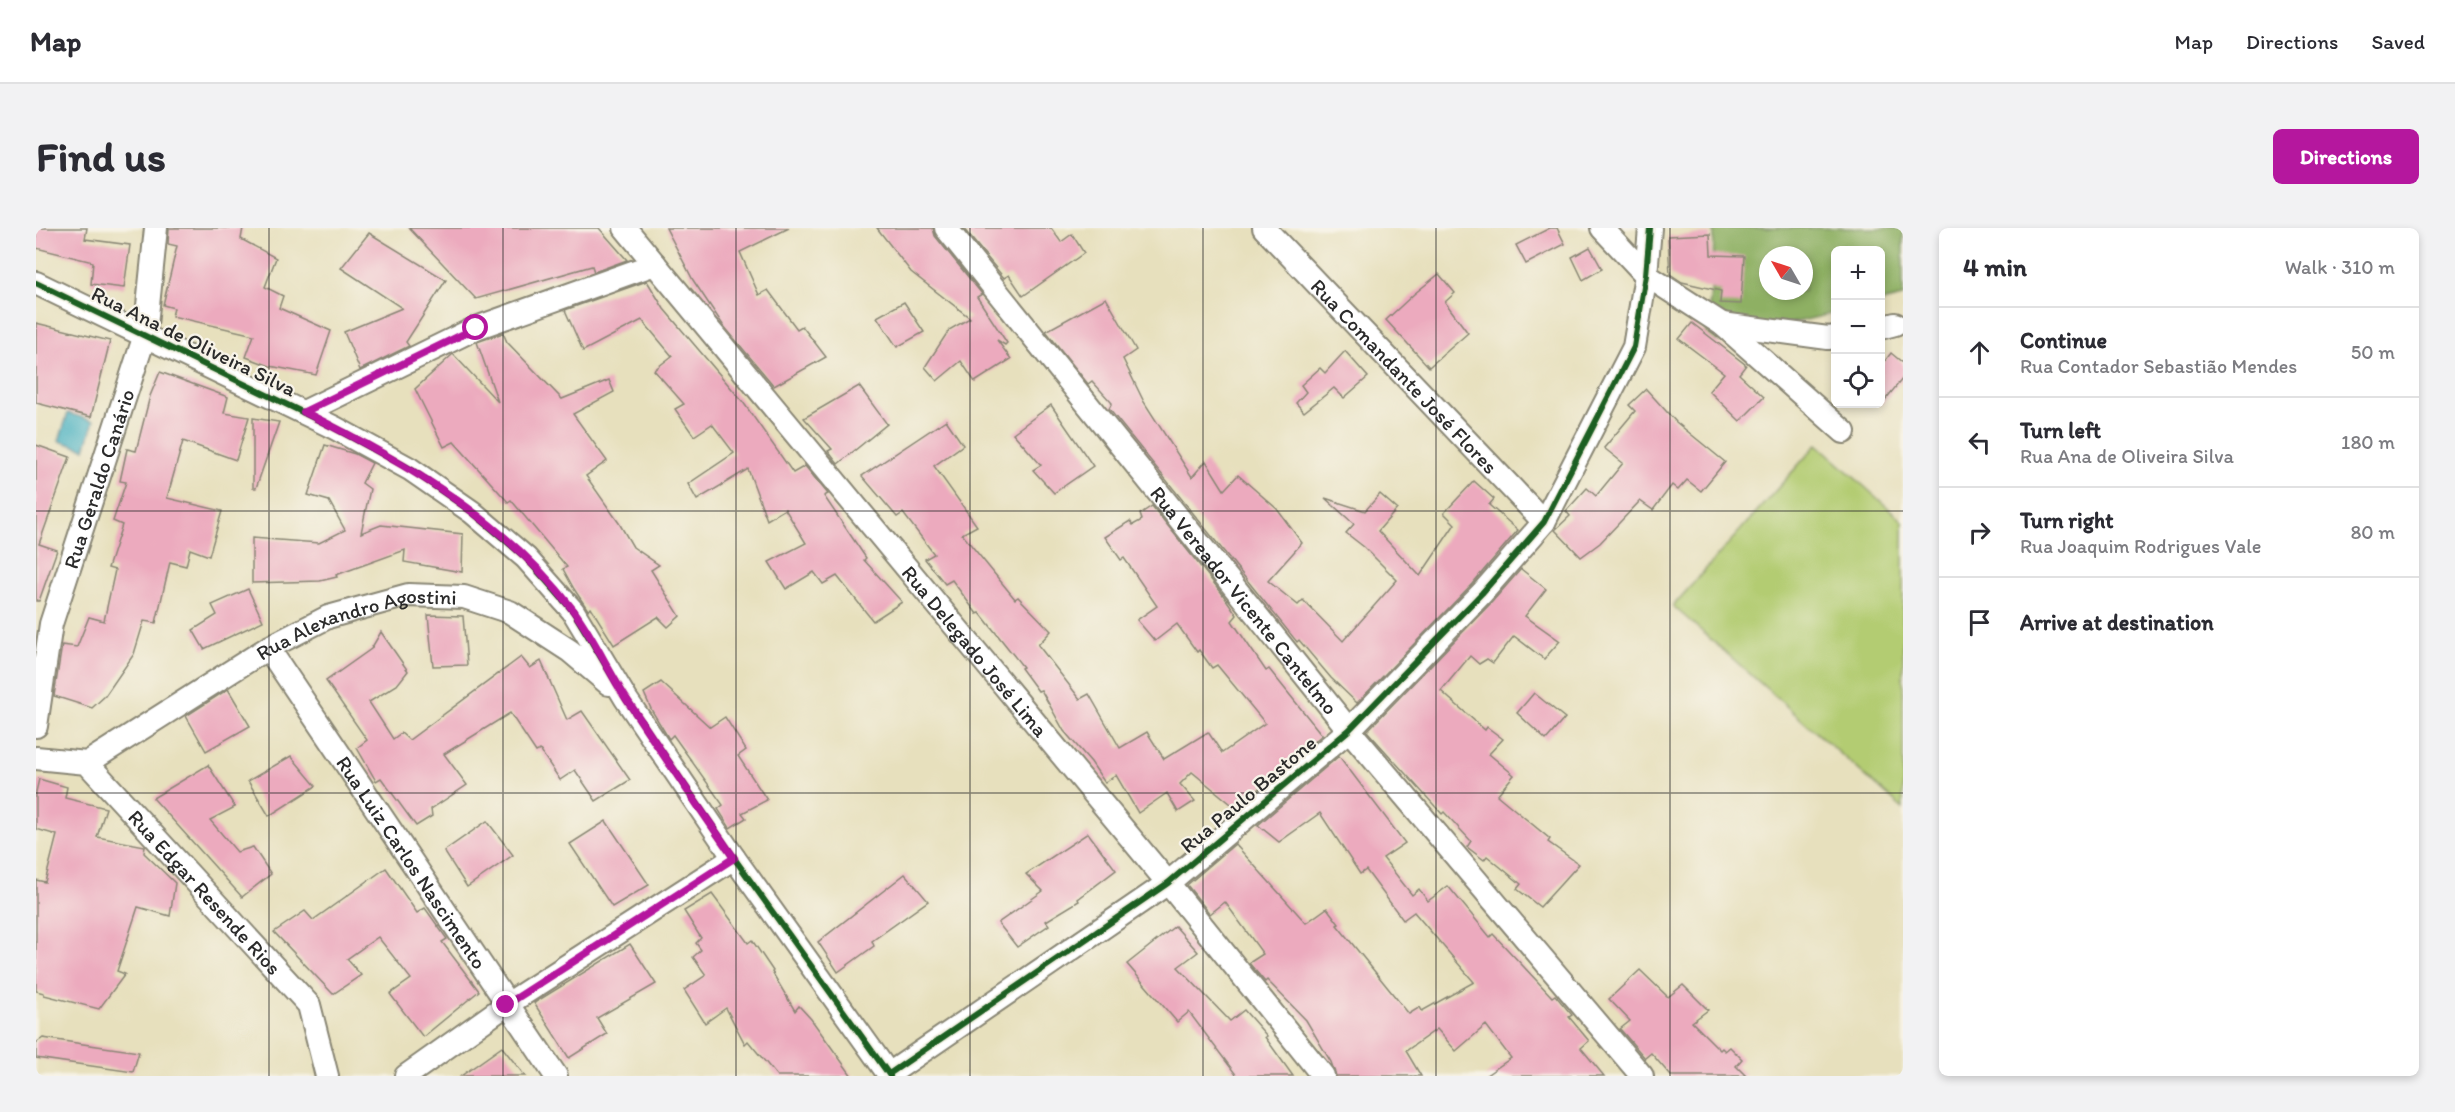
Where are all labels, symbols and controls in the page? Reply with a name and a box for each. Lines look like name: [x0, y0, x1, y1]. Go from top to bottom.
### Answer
text: Map: [30, 24, 81, 58]
text: Map: [2175, 29, 2213, 54]
text: Directions: [2246, 29, 2338, 54]
text: Saved: [2371, 29, 2425, 54]
button: Directions: [2273, 129, 2419, 184]
text: Find us: [36, 131, 166, 182]
north arrow: [1759, 246, 1813, 300]
map controls: [1831, 246, 1885, 408]
button: +: [1831, 246, 1885, 300]
text: 4 min: [1963, 251, 2027, 283]
text: Walk · 310 m: [2285, 255, 2395, 279]
street label: Rua Comandante José Flores: [1306, 273, 1503, 478]
street label: Rua Ana de Oliveira Silva: [88, 281, 300, 401]
button: −: [1831, 300, 1885, 354]
route start: [462, 314, 488, 340]
text: Continue: [2020, 327, 2107, 354]
icon: ahead: [1963, 336, 1996, 369]
text: 50 m: [2351, 340, 2395, 364]
button: locate: [1831, 354, 1885, 408]
text: Rua Contador Sebastião Mendes: [2020, 354, 2297, 378]
street label: Rua Geraldo Canário: [57, 386, 139, 572]
text: Turn left: [2020, 417, 2101, 444]
icon: left: [1963, 426, 1996, 459]
text: 180 m: [2341, 430, 2395, 454]
text: Rua Ana de Oliveira Silva: [2020, 444, 2234, 468]
street label: Rua Vereador Vicente Cantelmo: [1145, 481, 1344, 719]
text: Turn right: [2020, 507, 2114, 534]
icon: right: [1963, 516, 1996, 549]
text: 80 m: [2350, 520, 2395, 544]
text: Rua Joaquim Rodrigues Vale: [2020, 534, 2262, 558]
street label: Rua Delegado José Lima: [897, 560, 1054, 742]
street label: Rua Alexandro Agostini: [251, 582, 457, 665]
icon: arrive: [1963, 606, 1996, 639]
text: Arrive at destination: [2020, 609, 2214, 636]
street label: Rua Paulo Bastone: [1175, 730, 1321, 858]
street label: Rua Luiz Carlos Nascimento: [331, 751, 493, 973]
street label: Rua Edgar Resende Rios: [123, 804, 287, 979]
route end: [492, 991, 518, 1017]

